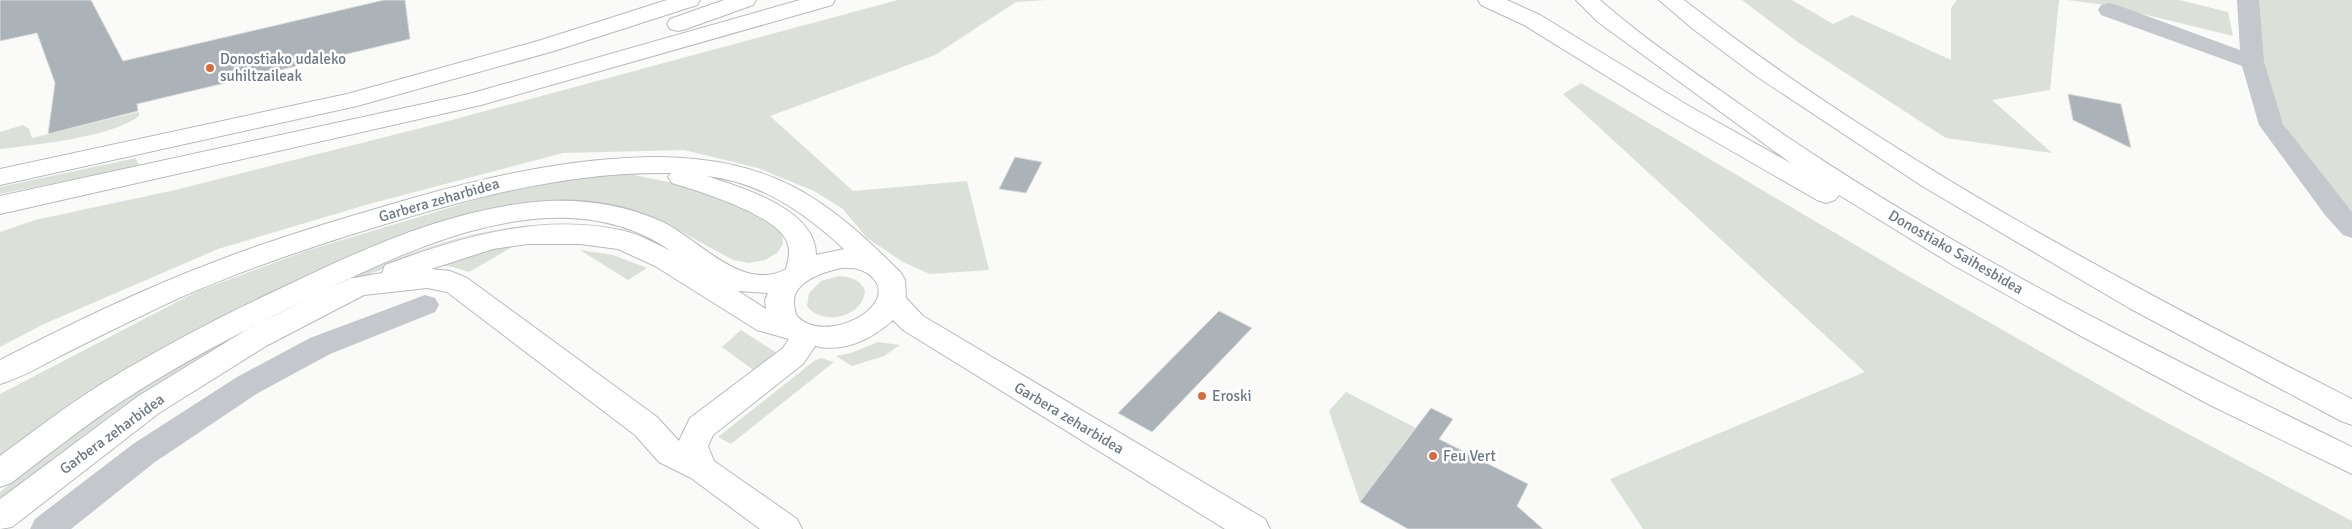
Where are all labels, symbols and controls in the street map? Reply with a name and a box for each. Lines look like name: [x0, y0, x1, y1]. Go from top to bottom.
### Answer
place label: Donostiako udaleko suhiltzaileak: [220, 50, 346, 85]
marker: Donostiako udaleko suhiltzaileak: [204, 62, 216, 74]
street label: Garbera zeharbidea: [377, 174, 501, 226]
street label: Donostiako Saihesbidea: [1885, 206, 2027, 298]
street label: Garbera zeharbidea: [1011, 378, 1127, 458]
place label: Eroski: [1212, 387, 1252, 405]
street label: Garbera zeharbidea: [56, 390, 168, 478]
marker: Eroski: [1196, 390, 1208, 402]
place label: Feu Vert: [1443, 447, 1496, 465]
marker: Feu Vert: [1427, 450, 1439, 462]

